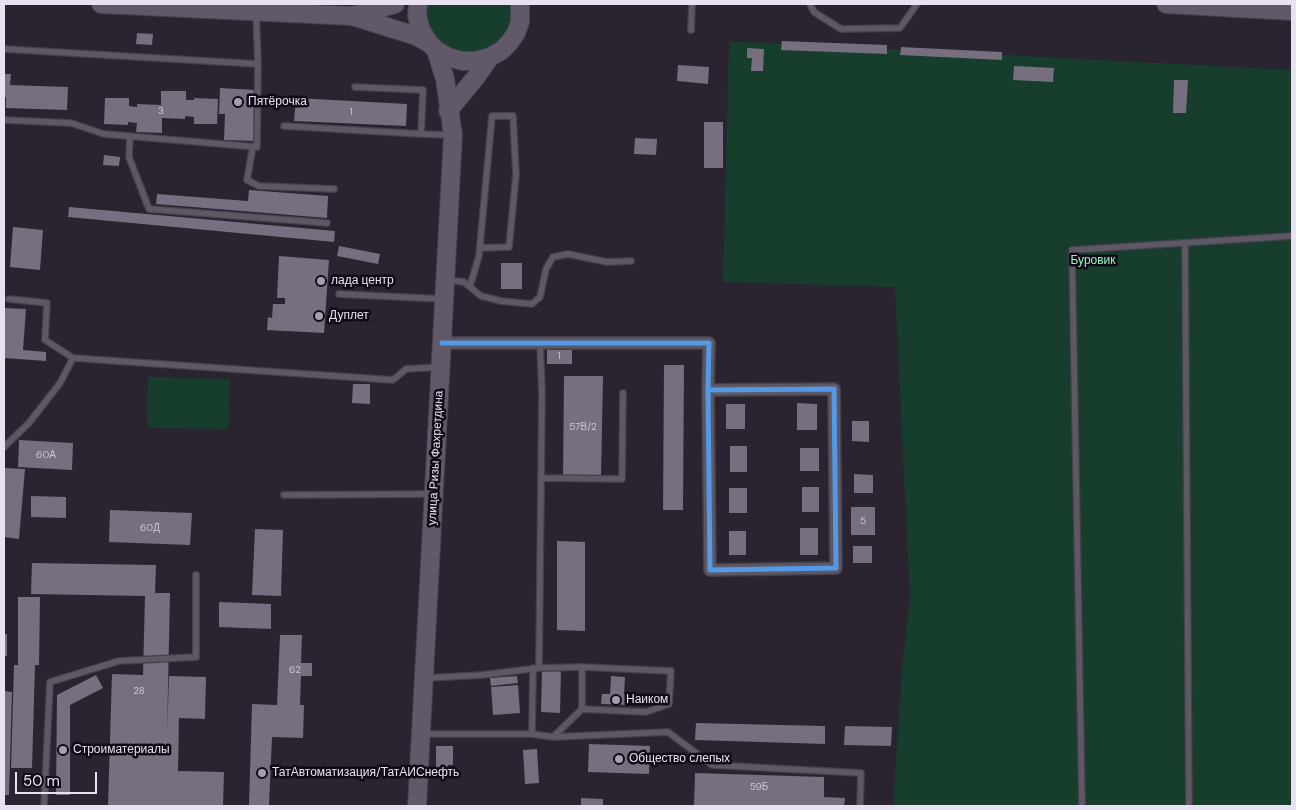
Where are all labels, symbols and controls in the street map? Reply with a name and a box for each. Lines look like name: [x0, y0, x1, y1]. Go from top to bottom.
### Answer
place label: Пятёрочка: [248, 95, 307, 109]
marker: Пятёрочка: [232, 96, 244, 108]
house number: 3: [158, 105, 164, 117]
house number: 1: [349, 106, 353, 118]
park label: Буровик: [1070, 254, 1116, 268]
place label: лада центр: [331, 274, 394, 288]
marker: лада центр: [315, 275, 327, 287]
place label: Дуплет: [329, 309, 369, 323]
marker: Дуплет: [313, 310, 325, 322]
house number: 1: [557, 350, 561, 362]
street label: улица Ризы Фахретдина: [425, 390, 447, 526]
house number: 57В/2: [569, 421, 597, 433]
house number: 60А: [36, 449, 56, 461]
house number: 5: [860, 515, 866, 527]
house number: 60Д: [140, 522, 160, 534]
house number: 62: [289, 664, 301, 676]
house number: 28: [133, 685, 145, 697]
place label: Наиком: [626, 693, 668, 707]
marker: Наиком: [610, 694, 622, 706]
place label: Строиматериалы: [73, 743, 170, 757]
marker: Строиматериалы: [57, 744, 69, 756]
place label: Общество слепых: [629, 752, 730, 766]
marker: Общество слепых: [613, 753, 625, 765]
scale bar: [18, 762, 100, 794]
place label: ТатАвтоматизация/ТатАИСнефть: [272, 766, 459, 780]
marker: ТатАвтоматизация/ТатАИСнефть: [256, 767, 268, 779]
text: 50 m: [23, 771, 60, 791]
house number: 59Б: [750, 781, 768, 793]

